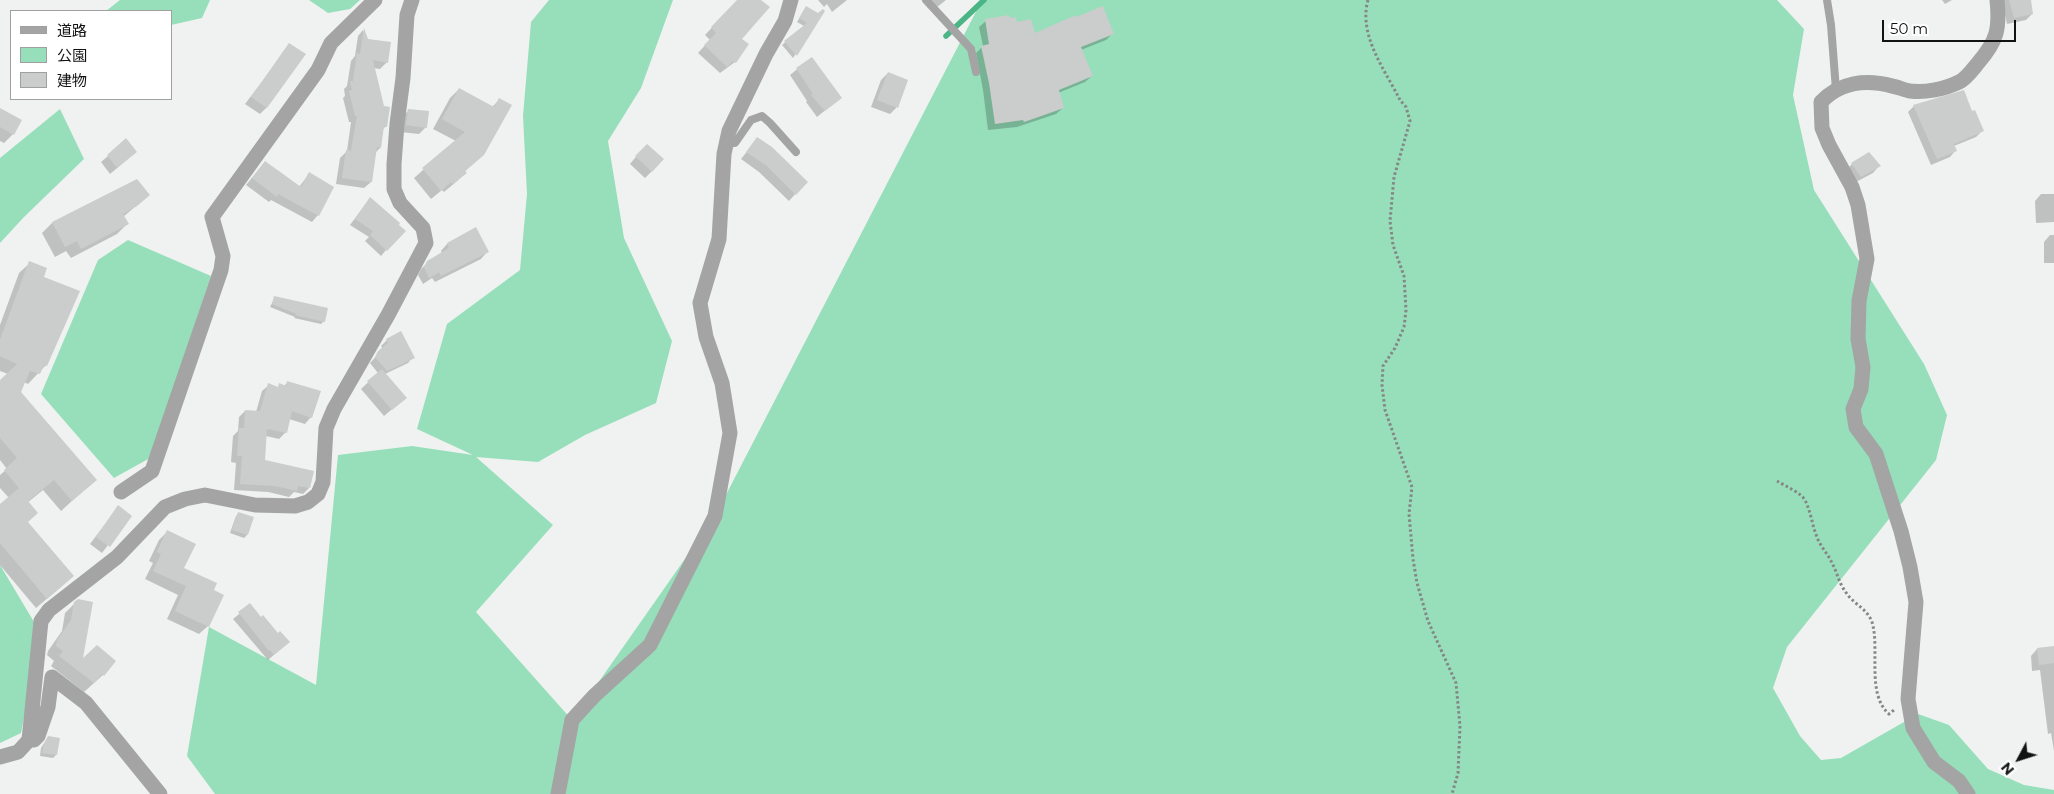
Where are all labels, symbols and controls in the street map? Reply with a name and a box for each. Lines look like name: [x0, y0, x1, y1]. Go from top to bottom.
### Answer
legend: [10, 10, 172, 100]
scale bar: [1884, 10, 2018, 42]
text: 50 m: [1890, 19, 1928, 38]
text: 道路: [57, 21, 87, 40]
text: 公園: [57, 46, 87, 65]
text: 建物: [57, 71, 87, 90]
north arrow: [1994, 734, 2044, 784]
text: N: [1997, 759, 2018, 779]

